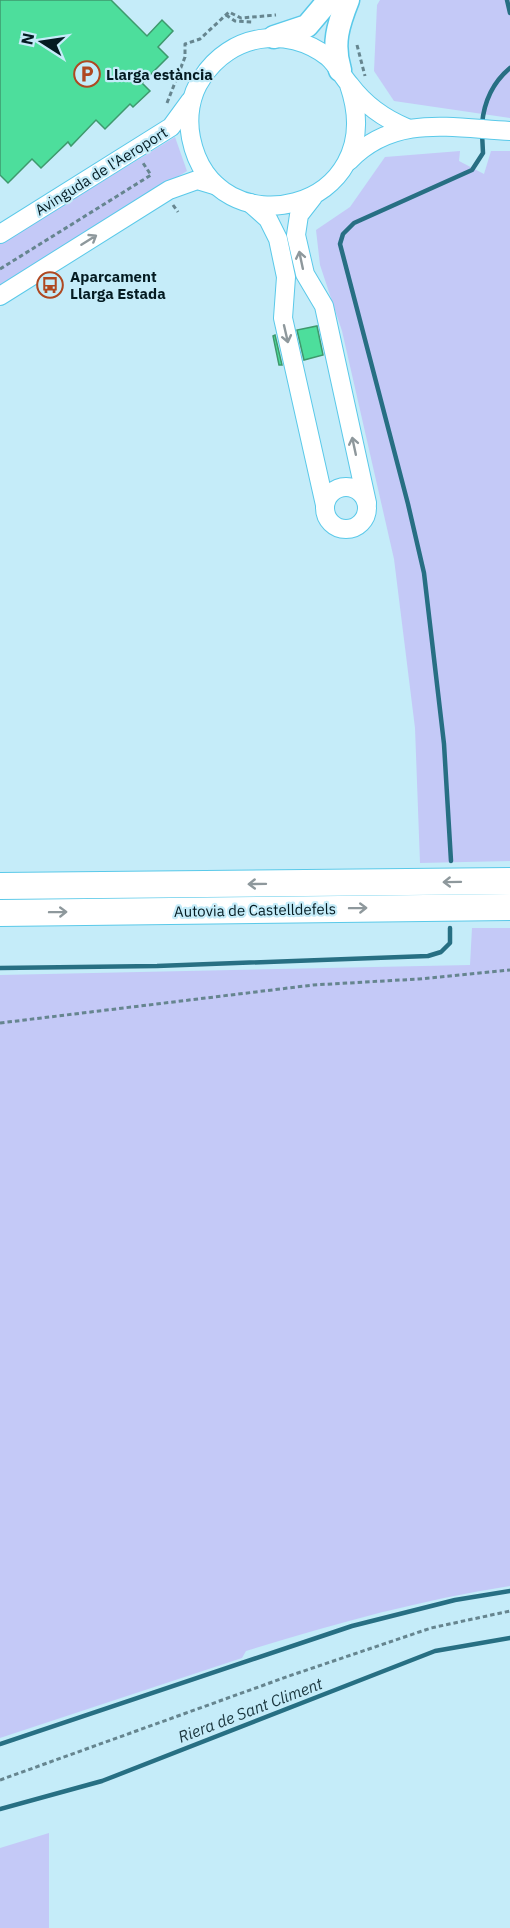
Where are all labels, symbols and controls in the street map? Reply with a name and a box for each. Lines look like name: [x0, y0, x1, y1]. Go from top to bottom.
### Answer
north arrow: [12, 12, 72, 72]
text: N: [16, 31, 38, 47]
parking icon: Llarga estància: [72, 59, 102, 89]
place label: Llarga estància: [106, 65, 213, 84]
street label: Avinguda de l'Aeroport: [31, 122, 171, 220]
one-way arrow: [80, 233, 97, 245]
one-way arrow: [295, 250, 307, 269]
place label: Aparcament Llarga Estada: [70, 267, 166, 303]
bus stop icon: Aparcament Llarga Estada: [35, 270, 65, 300]
one-way arrow: [281, 324, 293, 343]
one-way arrow: [348, 436, 359, 456]
one-way arrow: [442, 876, 462, 888]
one-way arrow: [247, 879, 267, 890]
street label: Autovia de Castelldefels: [174, 899, 336, 921]
one-way arrow: [348, 903, 368, 914]
one-way arrow: [48, 907, 68, 918]
water label: Riera de Sant Climent: [175, 1673, 326, 1747]

